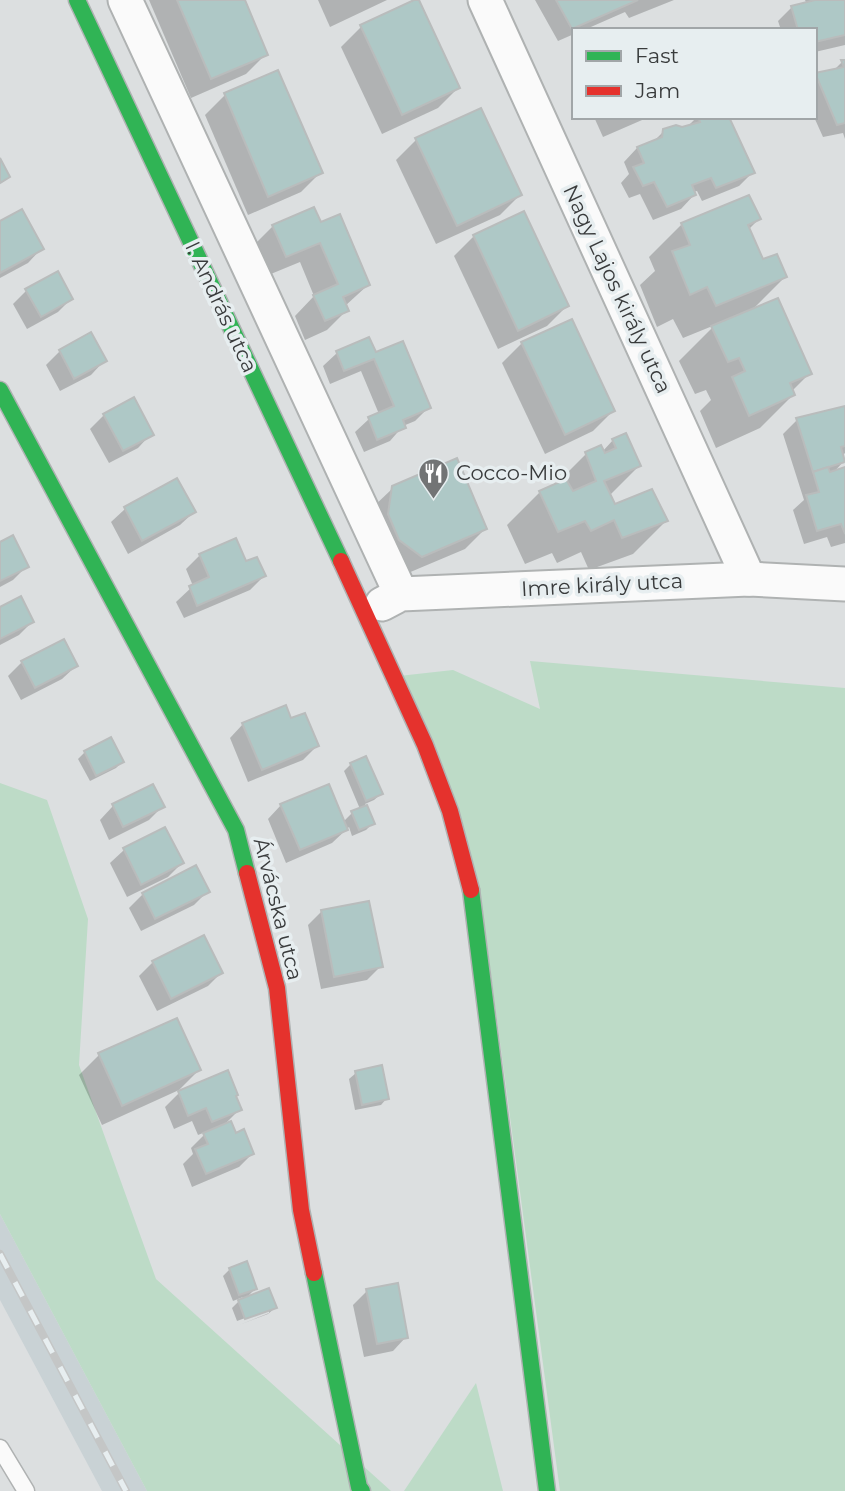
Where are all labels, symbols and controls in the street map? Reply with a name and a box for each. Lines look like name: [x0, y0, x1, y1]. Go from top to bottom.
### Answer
legend: [572, 28, 817, 119]
text: Fast: [635, 43, 679, 68]
text: Jam: [634, 78, 680, 103]
street label: Nagy Lajos király utca: [558, 181, 677, 397]
street label: I. András utca: [180, 237, 263, 376]
restaurant icon: Cocco-Mio: [416, 456, 450, 500]
place label: Cocco-Mio: [456, 460, 567, 485]
street label: Imre király utca: [520, 568, 684, 601]
street label: Árvácska utca: [249, 835, 308, 983]

